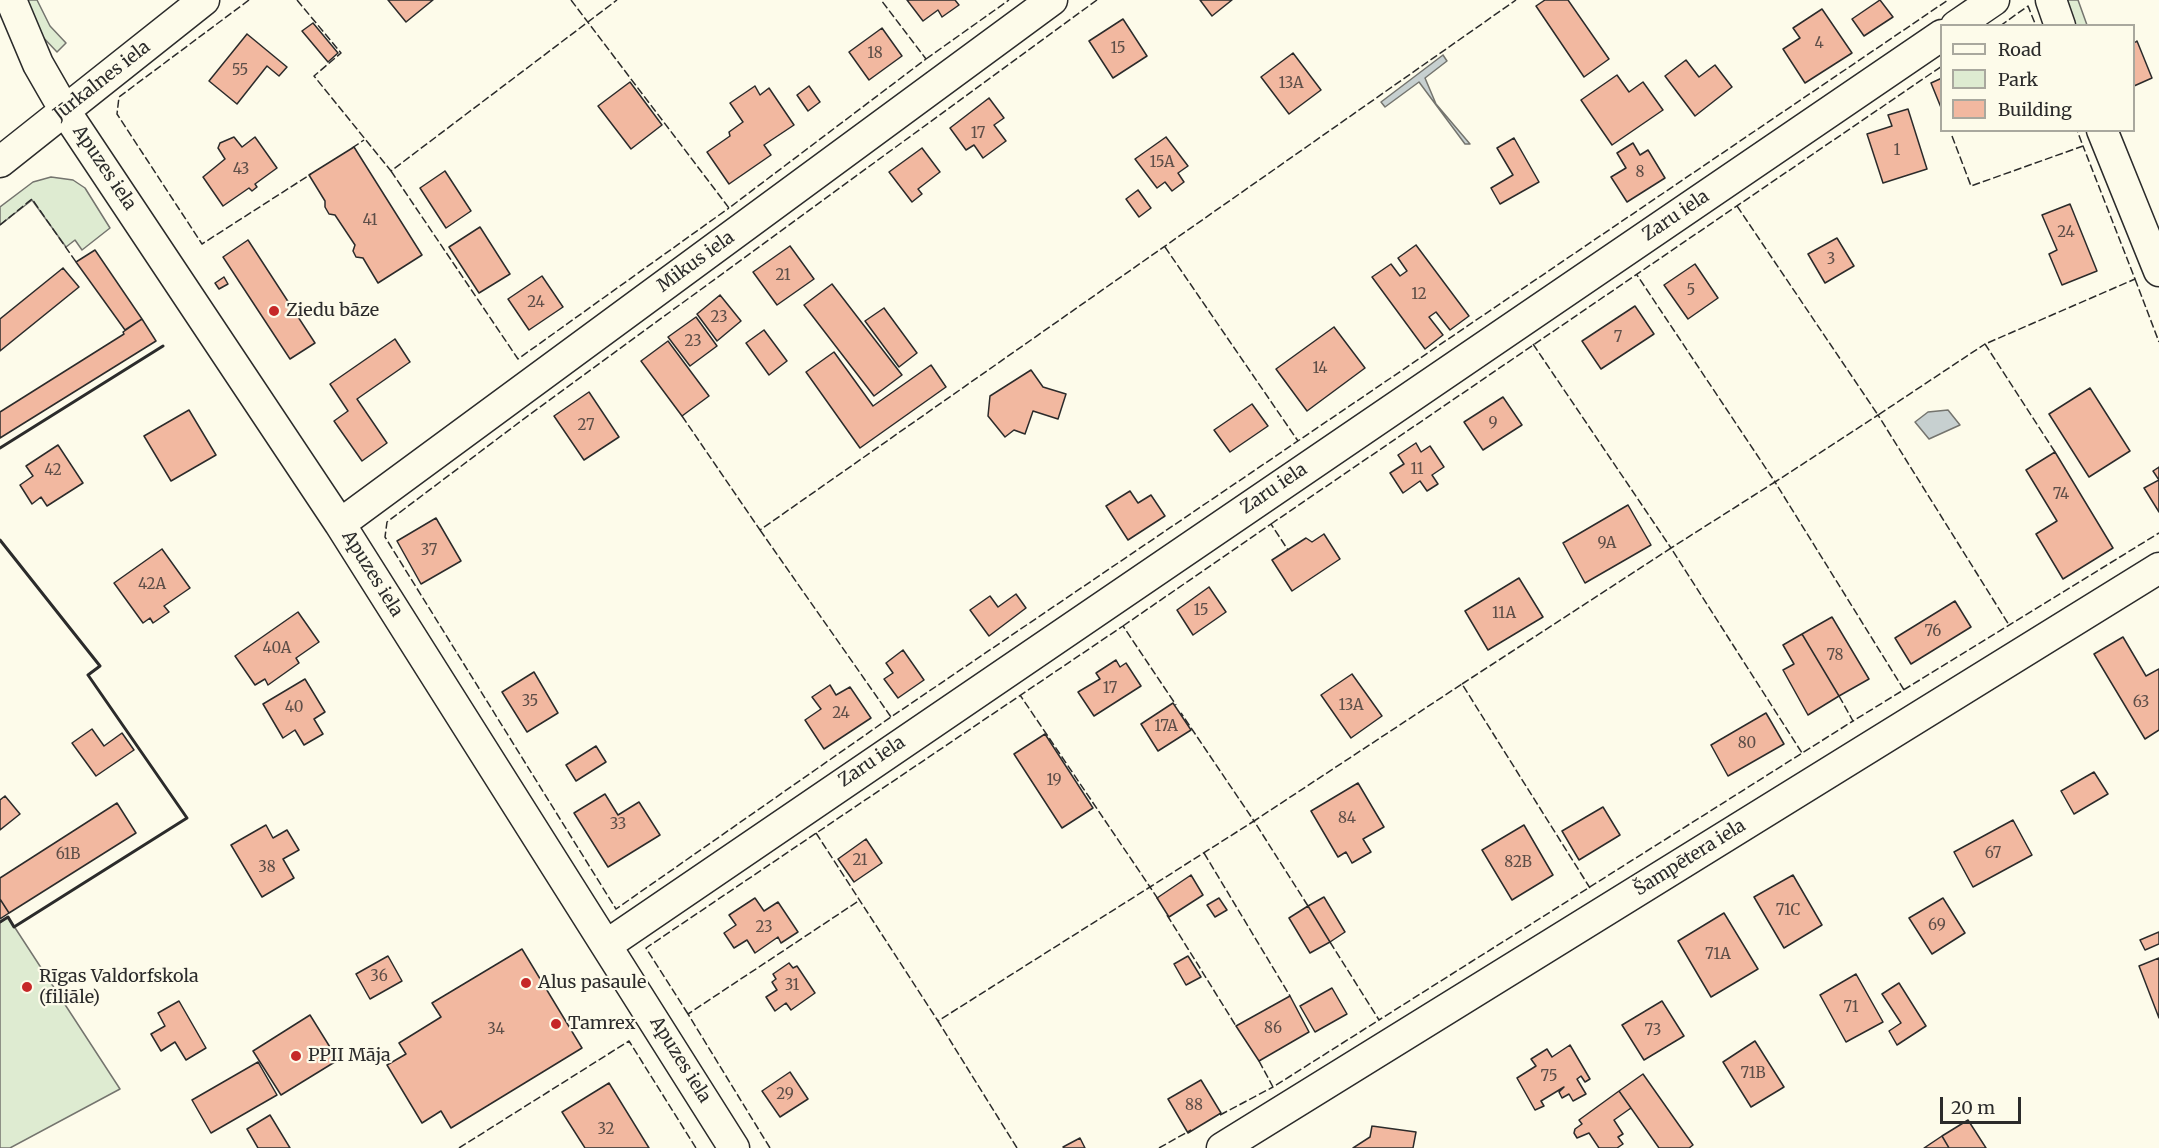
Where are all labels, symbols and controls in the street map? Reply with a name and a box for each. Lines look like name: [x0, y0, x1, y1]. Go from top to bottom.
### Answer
legend: [1940, 24, 2135, 132]
house number: 4: [1814, 35, 1824, 53]
street label: Jūrkalnes iela: [49, 37, 155, 125]
text: Road: [1998, 38, 2042, 61]
house number: 15: [1110, 40, 1126, 58]
house number: 18: [867, 45, 883, 63]
house number: 55: [232, 62, 248, 80]
text: Park: [1998, 68, 2038, 91]
house number: 13A: [1278, 75, 1304, 93]
text: Building: [1998, 98, 2072, 121]
street label: Apuzes iela: [68, 122, 140, 214]
house number: 17: [971, 125, 985, 143]
house number: 1: [1894, 142, 1900, 160]
house number: 15A: [1149, 154, 1175, 172]
house number: 43: [233, 161, 249, 179]
house number: 8: [1636, 164, 1644, 182]
street label: Zaru iela: [1639, 186, 1713, 246]
house number: 41: [363, 212, 377, 230]
house number: 24: [2057, 224, 2075, 242]
street label: Mikus iela: [653, 227, 739, 297]
house number: 3: [1827, 251, 1835, 269]
house number: 21: [775, 267, 791, 285]
house number: 5: [1687, 282, 1695, 300]
house number: 12: [1411, 286, 1427, 304]
house number: 24: [527, 294, 545, 312]
place label: Ziedu bāze: [286, 300, 379, 322]
marker: Ziedu bāze: [267, 304, 281, 318]
house number: 23: [711, 309, 727, 327]
house number: 7: [1614, 329, 1622, 347]
house number: 23: [685, 333, 701, 351]
house number: 14: [1312, 360, 1328, 378]
house number: 9: [1488, 415, 1498, 433]
house number: 27: [578, 417, 594, 435]
street label: Zaru iela: [1237, 459, 1311, 519]
house number: 11: [1410, 461, 1424, 479]
house number: 42: [44, 462, 62, 480]
house number: 74: [2053, 486, 2069, 504]
street label: Apuzes iela: [337, 527, 407, 621]
house number: 9A: [1598, 535, 1616, 553]
house number: 37: [421, 542, 437, 560]
house number: 42A: [138, 576, 166, 594]
house number: 15: [1193, 602, 1209, 620]
house number: 11A: [1492, 605, 1516, 623]
house number: 76: [1925, 623, 1941, 641]
house number: 40A: [263, 640, 291, 658]
house number: 78: [1826, 647, 1844, 665]
house number: 17: [1103, 680, 1117, 698]
house number: 35: [522, 693, 538, 711]
house number: 63: [2133, 694, 2149, 712]
house number: 13A: [1338, 697, 1364, 715]
house number: 40: [285, 699, 303, 717]
house number: 24: [832, 705, 850, 723]
house number: 17A: [1154, 718, 1178, 736]
street label: Zaru iela: [835, 732, 909, 792]
house number: 80: [1738, 735, 1756, 753]
house number: 19: [1046, 772, 1062, 790]
house number: 84: [1338, 810, 1356, 828]
street label: Šampētera iela: [1630, 815, 1750, 901]
house number: 33: [610, 816, 626, 834]
house number: 67: [1985, 845, 2001, 863]
house number: 61B: [56, 846, 80, 864]
house number: 21: [852, 852, 868, 870]
house number: 82B: [1504, 854, 1532, 872]
house number: 38: [258, 859, 276, 877]
house number: 71C: [1776, 902, 1800, 920]
house number: 69: [1928, 917, 1946, 935]
house number: 23: [756, 919, 772, 937]
house number: 71A: [1705, 946, 1731, 964]
place label: Rīgas Valdorfskola (filiāle): [39, 966, 199, 1008]
house number: 36: [370, 968, 388, 986]
place label: Alus pasaule: [538, 972, 646, 994]
marker: Alus pasaule: [519, 976, 533, 990]
house number: 31: [785, 977, 799, 995]
marker: Rīgas Valdorfskola (filiāle): [20, 980, 34, 994]
house number: 71: [1843, 999, 1859, 1017]
place label: Tamrex: [568, 1013, 635, 1035]
street label: Apuzes iela: [645, 1013, 715, 1107]
marker: Tamrex: [549, 1017, 563, 1031]
house number: 86: [1264, 1020, 1282, 1038]
house number: 34: [487, 1021, 505, 1039]
house number: 73: [1645, 1022, 1661, 1040]
place label: PPII Māja: [308, 1045, 391, 1067]
marker: PPII Māja: [289, 1049, 303, 1063]
house number: 71B: [1741, 1065, 1765, 1083]
house number: 75: [1541, 1068, 1557, 1086]
scale bar: [1943, 1085, 2024, 1123]
house number: 29: [776, 1086, 794, 1104]
text: 20 m: [1951, 1096, 1995, 1119]
house number: 88: [1185, 1097, 1203, 1115]
house number: 32: [597, 1121, 615, 1139]

